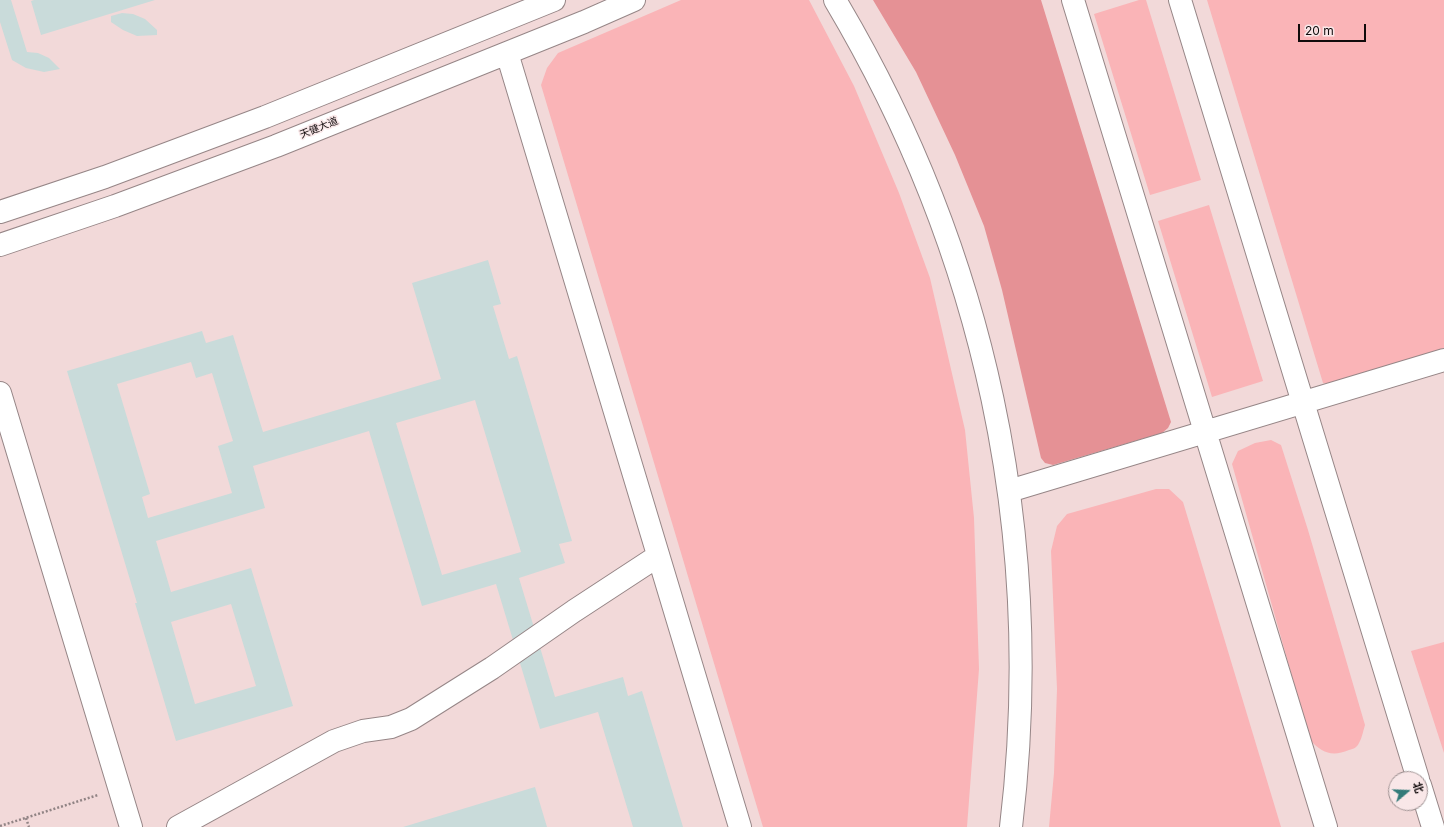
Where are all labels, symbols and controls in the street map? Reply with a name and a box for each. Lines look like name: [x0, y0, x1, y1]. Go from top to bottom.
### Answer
scale bar: [1300, 16, 1368, 42]
text: 20 m: [1305, 23, 1334, 38]
street label: 天健大道: [298, 115, 340, 141]
north arrow: [1388, 771, 1428, 811]
text: 北: [1410, 780, 1427, 795]

